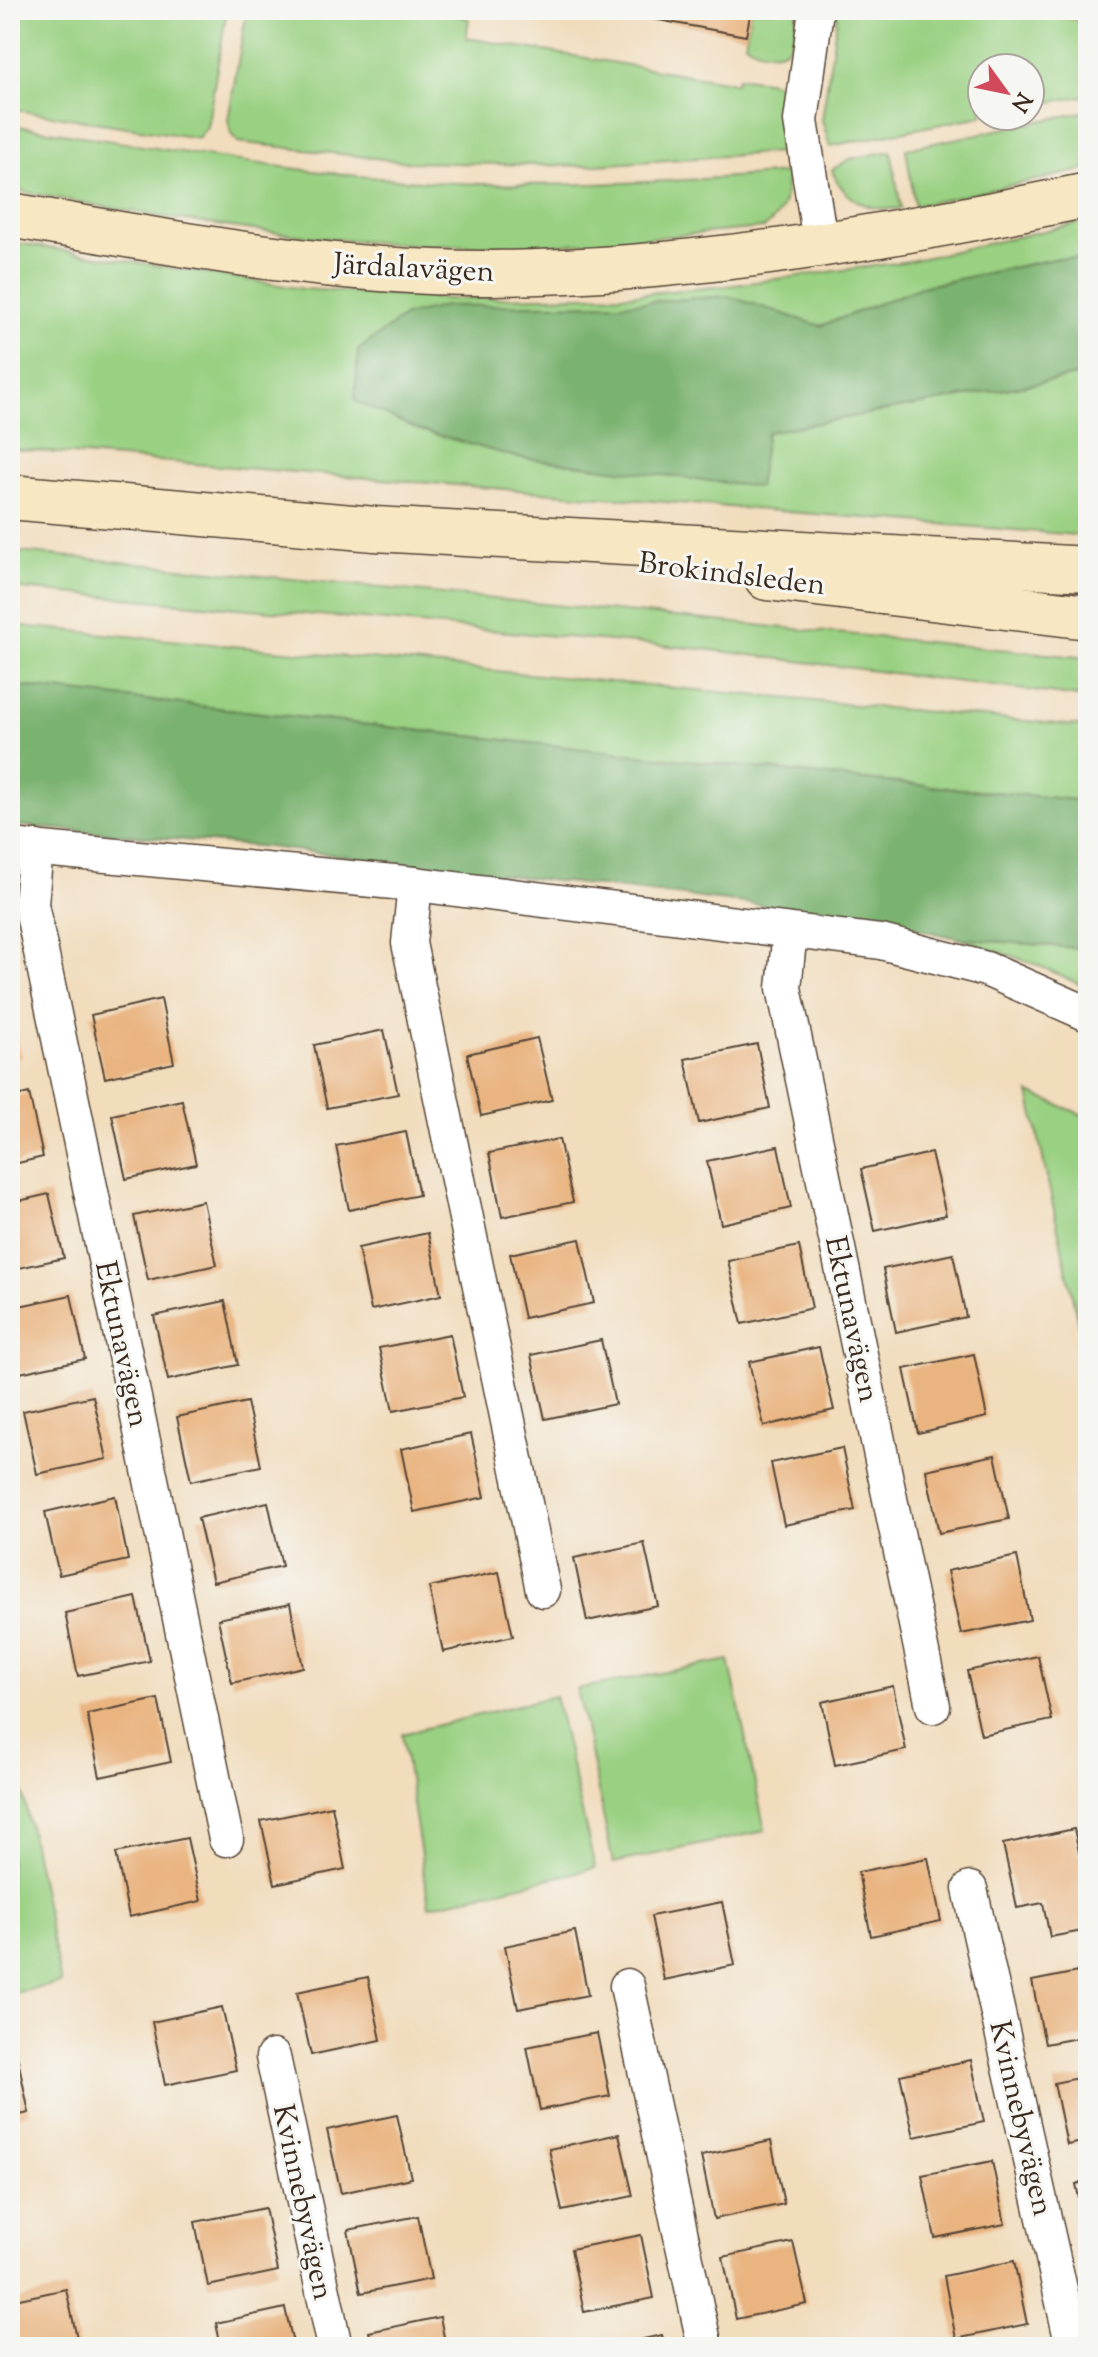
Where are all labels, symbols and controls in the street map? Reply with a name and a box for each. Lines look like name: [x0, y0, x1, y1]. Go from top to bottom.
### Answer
north arrow: [966, 52, 1046, 132]
text: N: [1002, 85, 1038, 118]
street label: Järdalavägen: [330, 244, 496, 295]
street label: Brokindsleden: [636, 543, 828, 608]
street label: Ektunavägen: [812, 1233, 889, 1407]
street label: Ektunavägen: [82, 1258, 159, 1432]
street label: Kvinnebyvägen: [976, 2017, 1063, 2221]
street label: Kvinnebyvägen: [260, 2101, 343, 2305]

